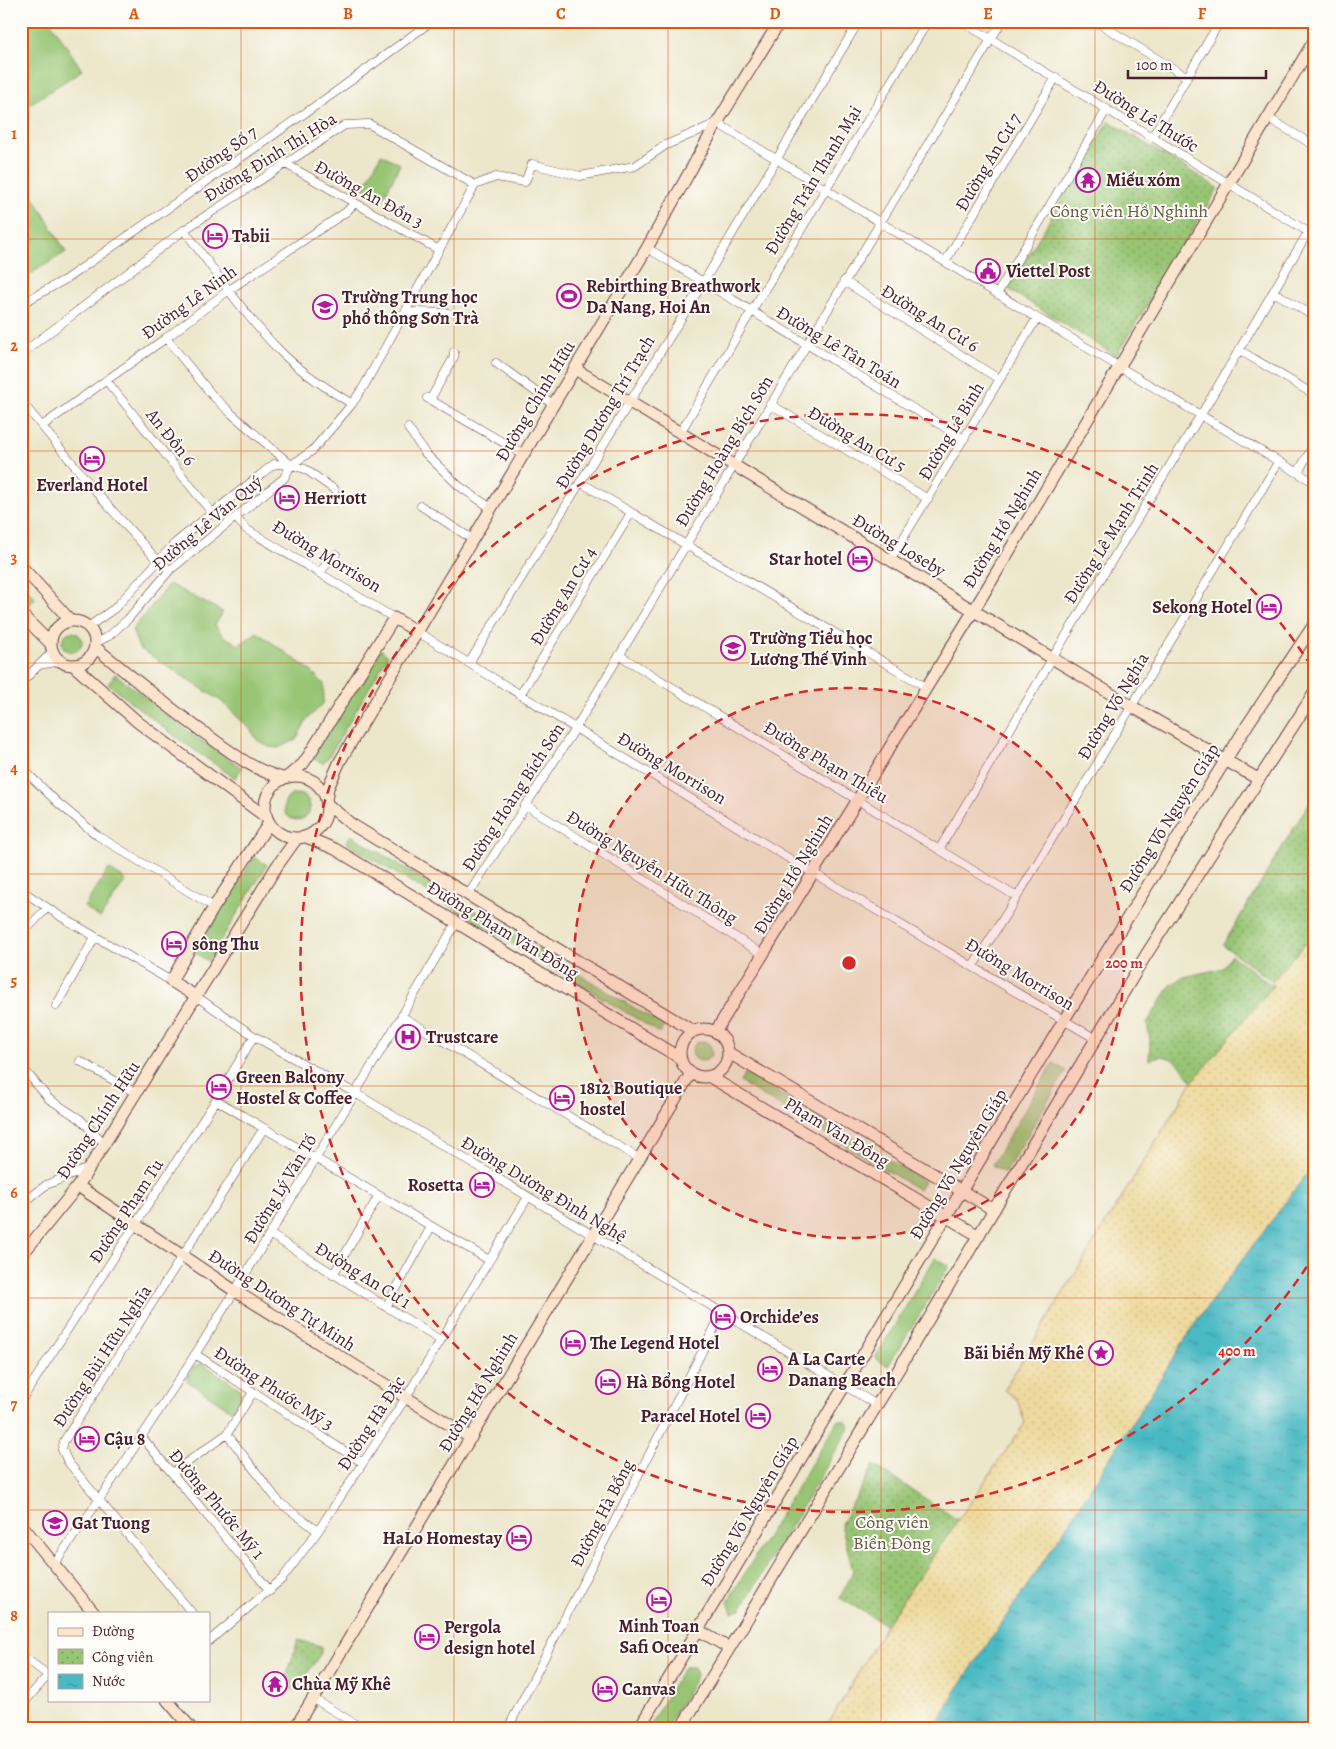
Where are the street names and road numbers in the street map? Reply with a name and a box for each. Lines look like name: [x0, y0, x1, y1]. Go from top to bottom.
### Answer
street label: Đường Lê Thước: [1089, 74, 1203, 158]
street label: Đường Trần Thanh Mại: [759, 101, 867, 259]
street label: Đường Đinh Thị Hòa: [199, 106, 342, 208]
street label: Đường An Cư 7: [949, 108, 1027, 216]
street label: Đường Số 7: [180, 120, 263, 188]
street label: Đường An Đồn 3: [310, 154, 428, 234]
street label: Đường Lê Ninh: [136, 259, 242, 345]
street label: Đường An Cư 6: [877, 278, 983, 358]
street label: Đường Lê Tân Toán: [772, 300, 906, 394]
street label: Đường Dương Trí Trạch: [550, 330, 661, 493]
street label: Đường Chính Hữu: [489, 336, 581, 466]
street label: Đường Hoàng Bích Sơn: [669, 371, 779, 531]
street label: Đường Lê Binh: [912, 377, 990, 484]
street label: Đường An Cư 5: [803, 400, 911, 478]
street label: An Đồn 6: [140, 403, 201, 471]
street label: Đường Lê Mạnh Trinh: [1058, 457, 1164, 608]
street label: Đường Hồ Nghinh: [957, 463, 1048, 592]
street label: Đường Lê Văn Quý: [147, 469, 268, 576]
street label: Đường Loseby: [848, 508, 951, 583]
street label: Đường Morrison: [268, 514, 386, 598]
street label: Đường An Cư 4: [524, 542, 602, 650]
street label: Đường Võ Nghĩa: [1071, 647, 1155, 764]
street label: Đường Phạm Thiều: [759, 715, 893, 809]
street label: Đường Hoàng Bích Sơn: [456, 718, 570, 876]
street label: Đường Morrison: [613, 726, 731, 810]
street label: Đường Võ Nguyên Giáp: [1113, 739, 1225, 897]
street label: Đường Nguyễn Hữu Thông: [562, 804, 742, 930]
street label: Đường Hồ Nghinh: [748, 809, 839, 938]
street label: Đường Phạm Văn Đồng: [423, 875, 583, 985]
street label: Đường Morrison: [961, 932, 1079, 1016]
street label: Đường Chính Hữu: [51, 1056, 145, 1184]
street label: Đường Võ Nguyên Giáp: [903, 1084, 1013, 1244]
street label: Phạm Văn Đồng: [780, 1091, 894, 1173]
street label: Đường Lý Văn Tố: [238, 1130, 322, 1248]
street label: Đường Dương Đình Nghệ: [457, 1130, 631, 1248]
street label: Đường Phạm Tu: [83, 1154, 169, 1268]
street label: Đường An Cư 1: [310, 1236, 416, 1314]
street label: Đường Dương Tự Minh: [204, 1243, 361, 1357]
street label: Đường Bùi Hữu Nghĩa: [47, 1280, 157, 1432]
street label: Đường Hồ Nghinh: [433, 1327, 524, 1456]
street label: Đường Phước Mỹ 3: [209, 1340, 339, 1436]
street label: Đường Hà Đặc: [331, 1371, 411, 1475]
street label: Đường Võ Nguyên Giáp: [694, 1431, 804, 1591]
street label: Đường Phước Mỹ 1: [164, 1444, 270, 1564]
street label: Đường Hà Bổng: [564, 1455, 640, 1571]

